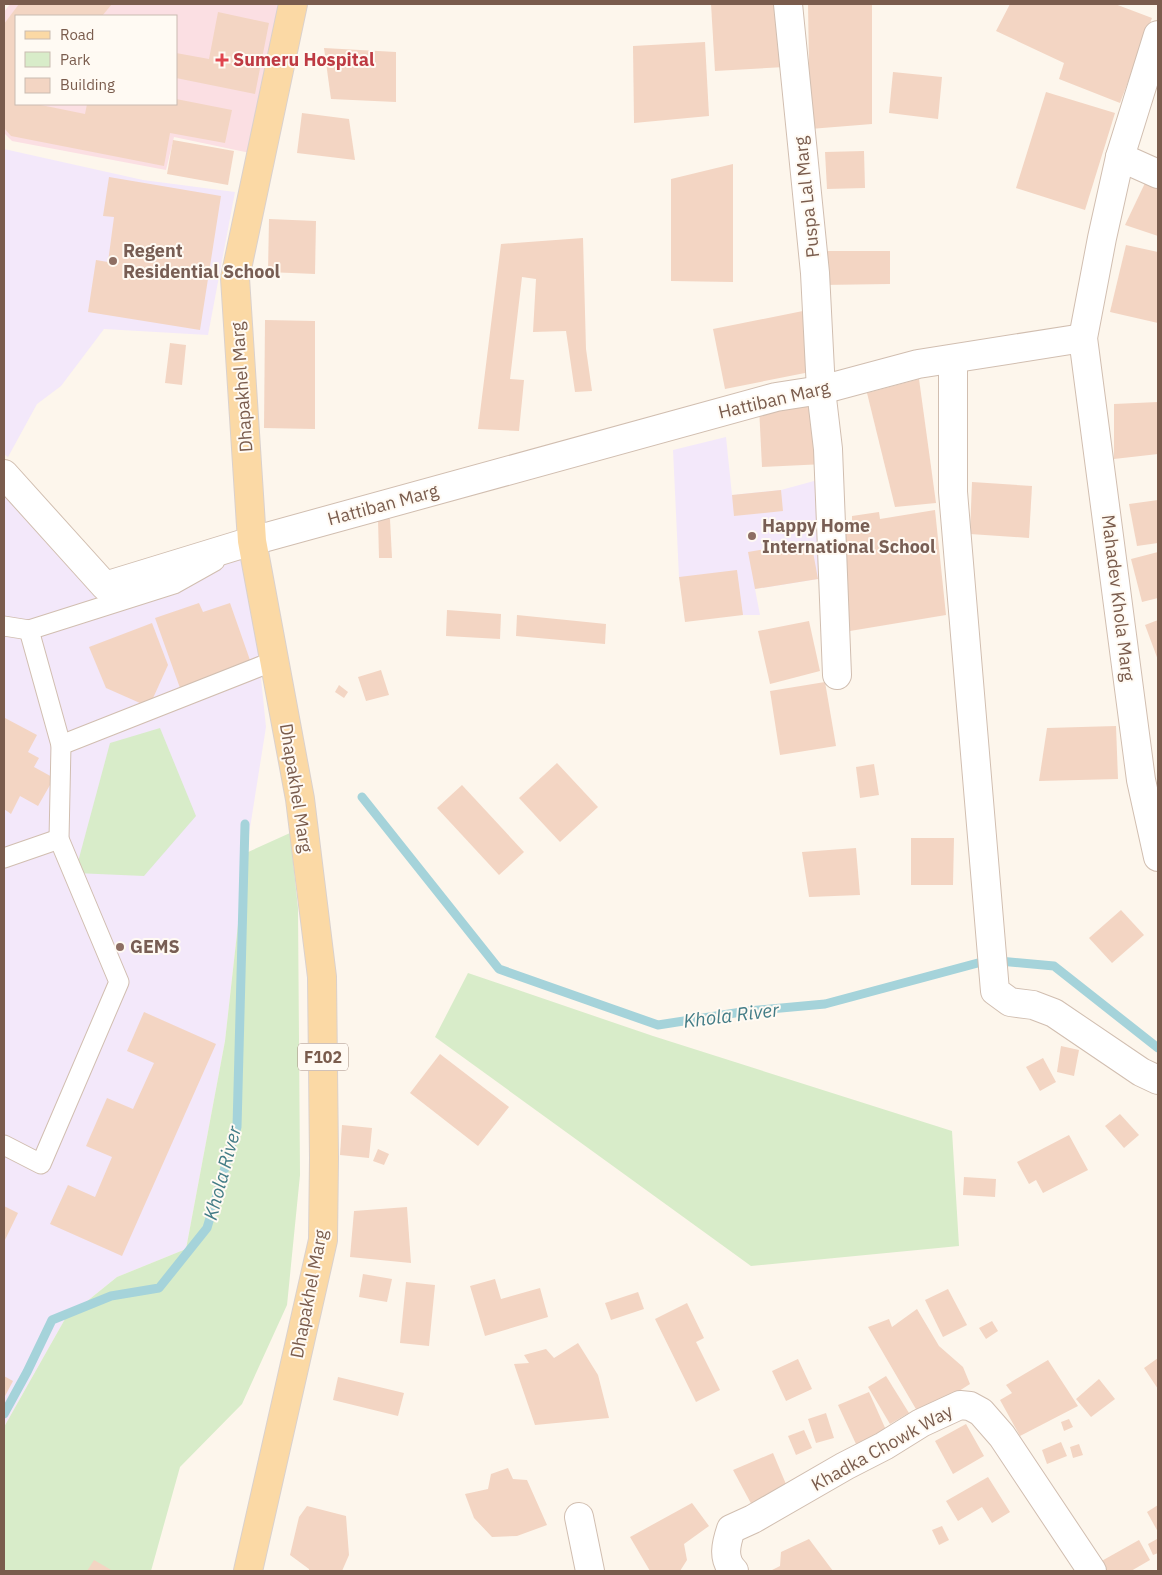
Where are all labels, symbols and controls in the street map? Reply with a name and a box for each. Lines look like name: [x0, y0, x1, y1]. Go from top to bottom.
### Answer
legend: [15, 15, 178, 105]
text: Road: [60, 25, 95, 44]
place label: Sumeru Hospital: [233, 48, 375, 71]
text: Park: [60, 50, 90, 69]
marker: Sumeru Hospital: [215, 53, 229, 67]
text: Building: [60, 75, 115, 94]
street label: Puspa Lal Marg: [789, 135, 824, 259]
place label: Regent Residential School: [123, 239, 281, 283]
marker: Regent Residential School: [107, 255, 119, 267]
street label: Dhapakhel Marg: [225, 321, 258, 453]
street label: Hattiban Marg: [716, 375, 832, 424]
street label: Hattiban Marg: [325, 479, 441, 530]
street label: Mahadev Khola Marg: [1097, 513, 1140, 683]
place label: Happy Home International School: [762, 514, 936, 558]
marker: Happy Home International School: [746, 530, 758, 542]
street label: Dhapakhel Marg: [275, 722, 318, 855]
place label: GEMS: [130, 935, 180, 958]
marker: GEMS: [114, 941, 126, 953]
water label: Khola River: [682, 997, 781, 1033]
road number: F102: [298, 1044, 348, 1070]
water label: Khola River: [198, 1122, 246, 1222]
street label: Dhapakhel Marg: [285, 1227, 332, 1360]
street label: Khadka Chowk Way: [807, 1399, 957, 1496]

